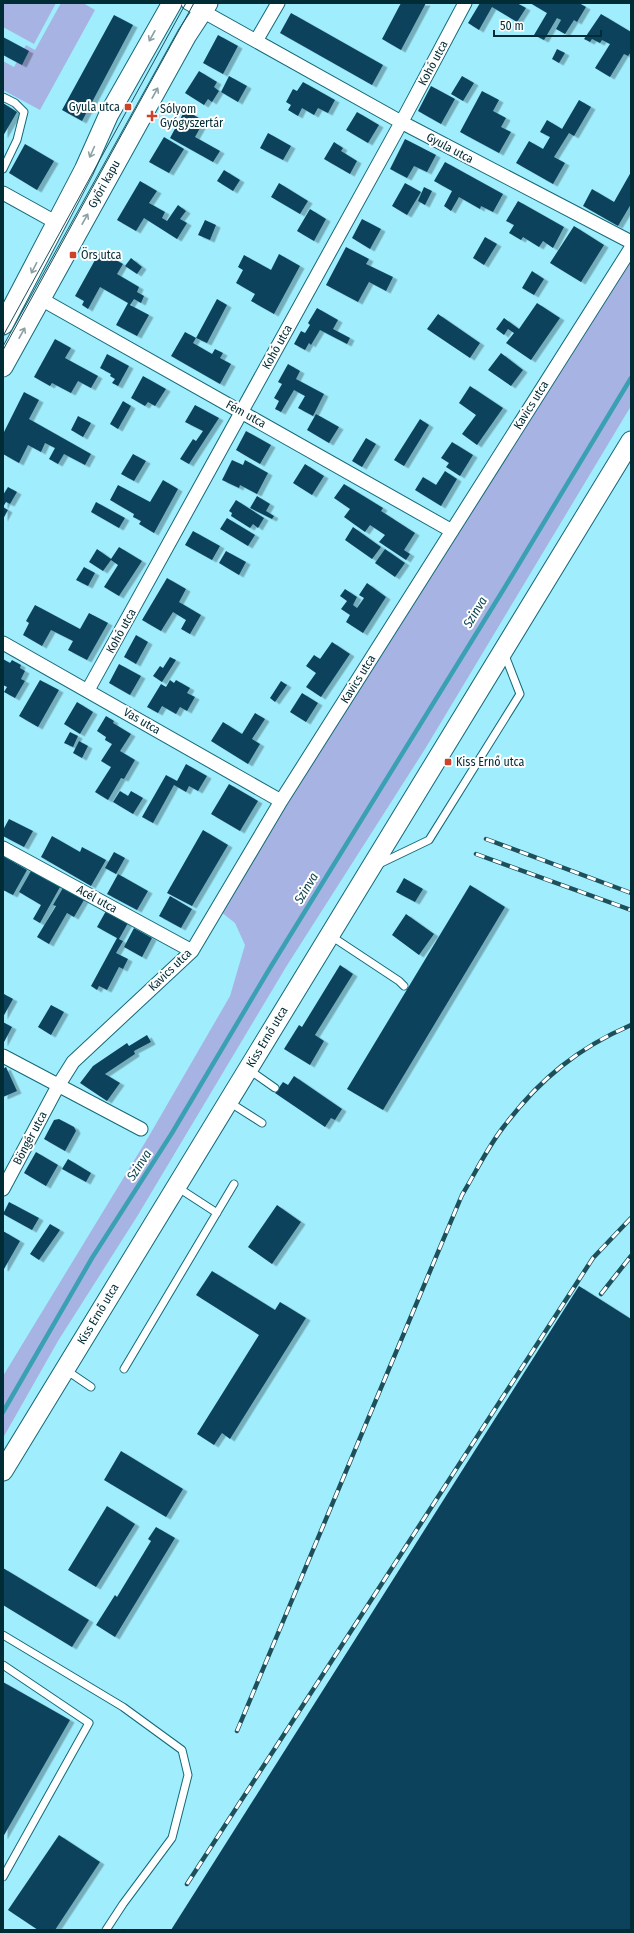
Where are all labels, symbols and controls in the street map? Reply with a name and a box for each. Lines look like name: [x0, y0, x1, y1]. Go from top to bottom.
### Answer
scale bar: [494, 12, 601, 38]
text: 50 m: [500, 19, 524, 33]
one-way arrow: [148, 30, 155, 42]
street label: Kohó utca: [415, 38, 451, 88]
one-way arrow: [152, 87, 159, 99]
place label: Gyula utca: [69, 100, 120, 114]
marker: Gyula utca: [123, 102, 133, 112]
place label: Sólyom Gyógyszertár: [160, 102, 224, 130]
marker: Sólyom Gyógyszertár: [147, 111, 157, 121]
street label: Gyula utca: [424, 130, 476, 166]
one-way arrow: [88, 145, 95, 157]
street label: Győri kapu: [85, 158, 123, 210]
one-way arrow: [82, 213, 90, 225]
place label: Örs utca: [81, 246, 122, 262]
marker: Örs utca: [68, 250, 78, 260]
one-way arrow: [30, 261, 37, 273]
street label: Kohó utca: [259, 322, 295, 372]
one-way arrow: [19, 327, 26, 339]
street label: Kavics utca: [511, 378, 551, 432]
street label: Fém utca: [223, 397, 269, 431]
water label: Szinva: [459, 593, 490, 631]
street label: Kohó utca: [103, 606, 139, 656]
street label: Kavics utca: [338, 652, 378, 706]
street label: Vas utca: [121, 705, 163, 737]
place label: Kiss Ernő utca: [456, 755, 525, 769]
marker: Kiss Ernő utca: [443, 757, 453, 767]
water label: Szinva: [290, 869, 321, 907]
street label: Acél utca: [74, 882, 120, 916]
street label: Kavics utca: [146, 946, 194, 994]
street label: Kiss Ernő utca: [243, 1004, 291, 1070]
street label: Böngér utca: [10, 1109, 50, 1167]
water label: Szinva: [123, 1147, 155, 1184]
street label: Kiss Ernő utca: [74, 1281, 122, 1347]

